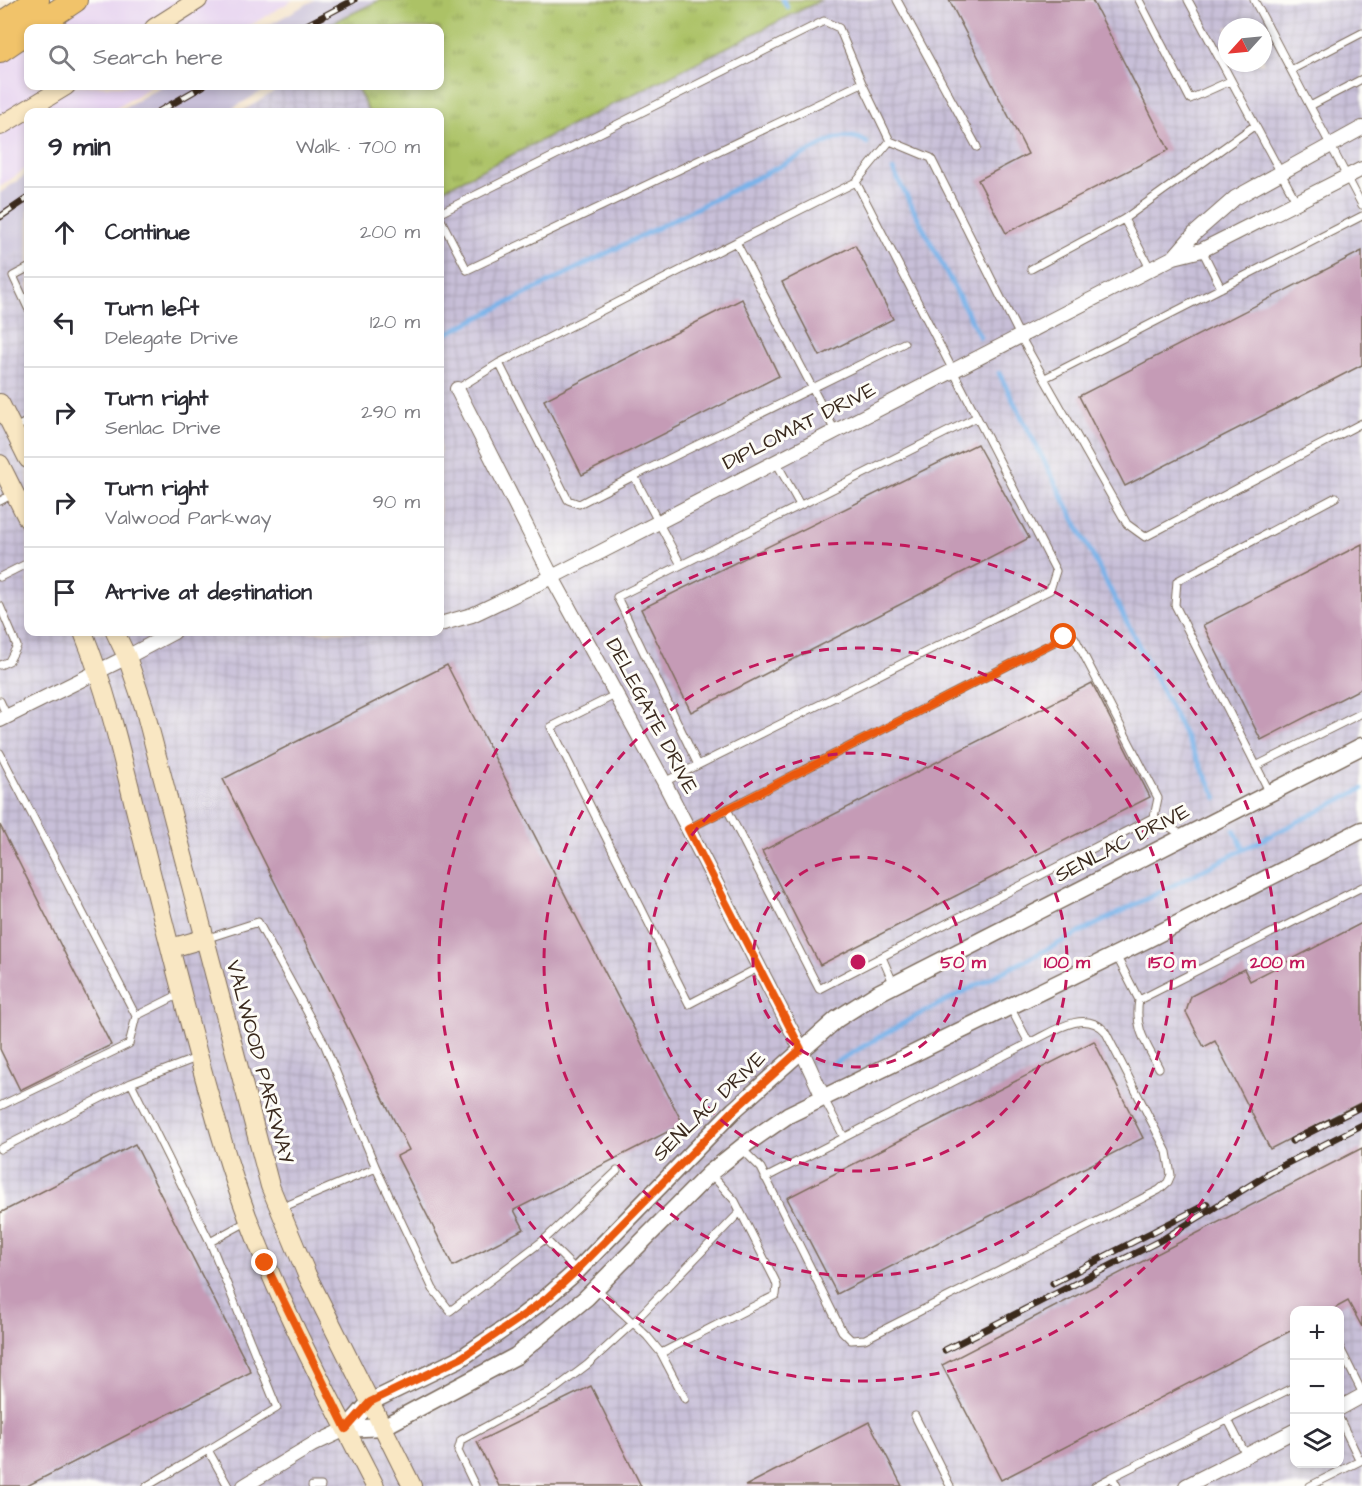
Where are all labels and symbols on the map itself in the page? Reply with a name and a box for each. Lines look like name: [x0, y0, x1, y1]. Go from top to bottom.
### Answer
north arrow: [1218, 18, 1272, 72]
street label: DIPLOMAT DRIVE: [717, 375, 881, 477]
route start: [1050, 623, 1076, 649]
street label: DELEGATE DRIVE: [599, 633, 706, 799]
street label: SENLAC DRIVE: [1050, 796, 1195, 889]
text: 50 m: [940, 950, 987, 975]
text: 100 m: [1044, 950, 1091, 975]
text: 150 m: [1148, 950, 1197, 975]
text: 200 m: [1249, 950, 1305, 975]
centre of rings: [848, 952, 868, 972]
street label: VALWOOD PARKWAY: [219, 957, 301, 1167]
street label: SENLAC DRIVE: [646, 1044, 773, 1168]
route end: [251, 1249, 277, 1275]

